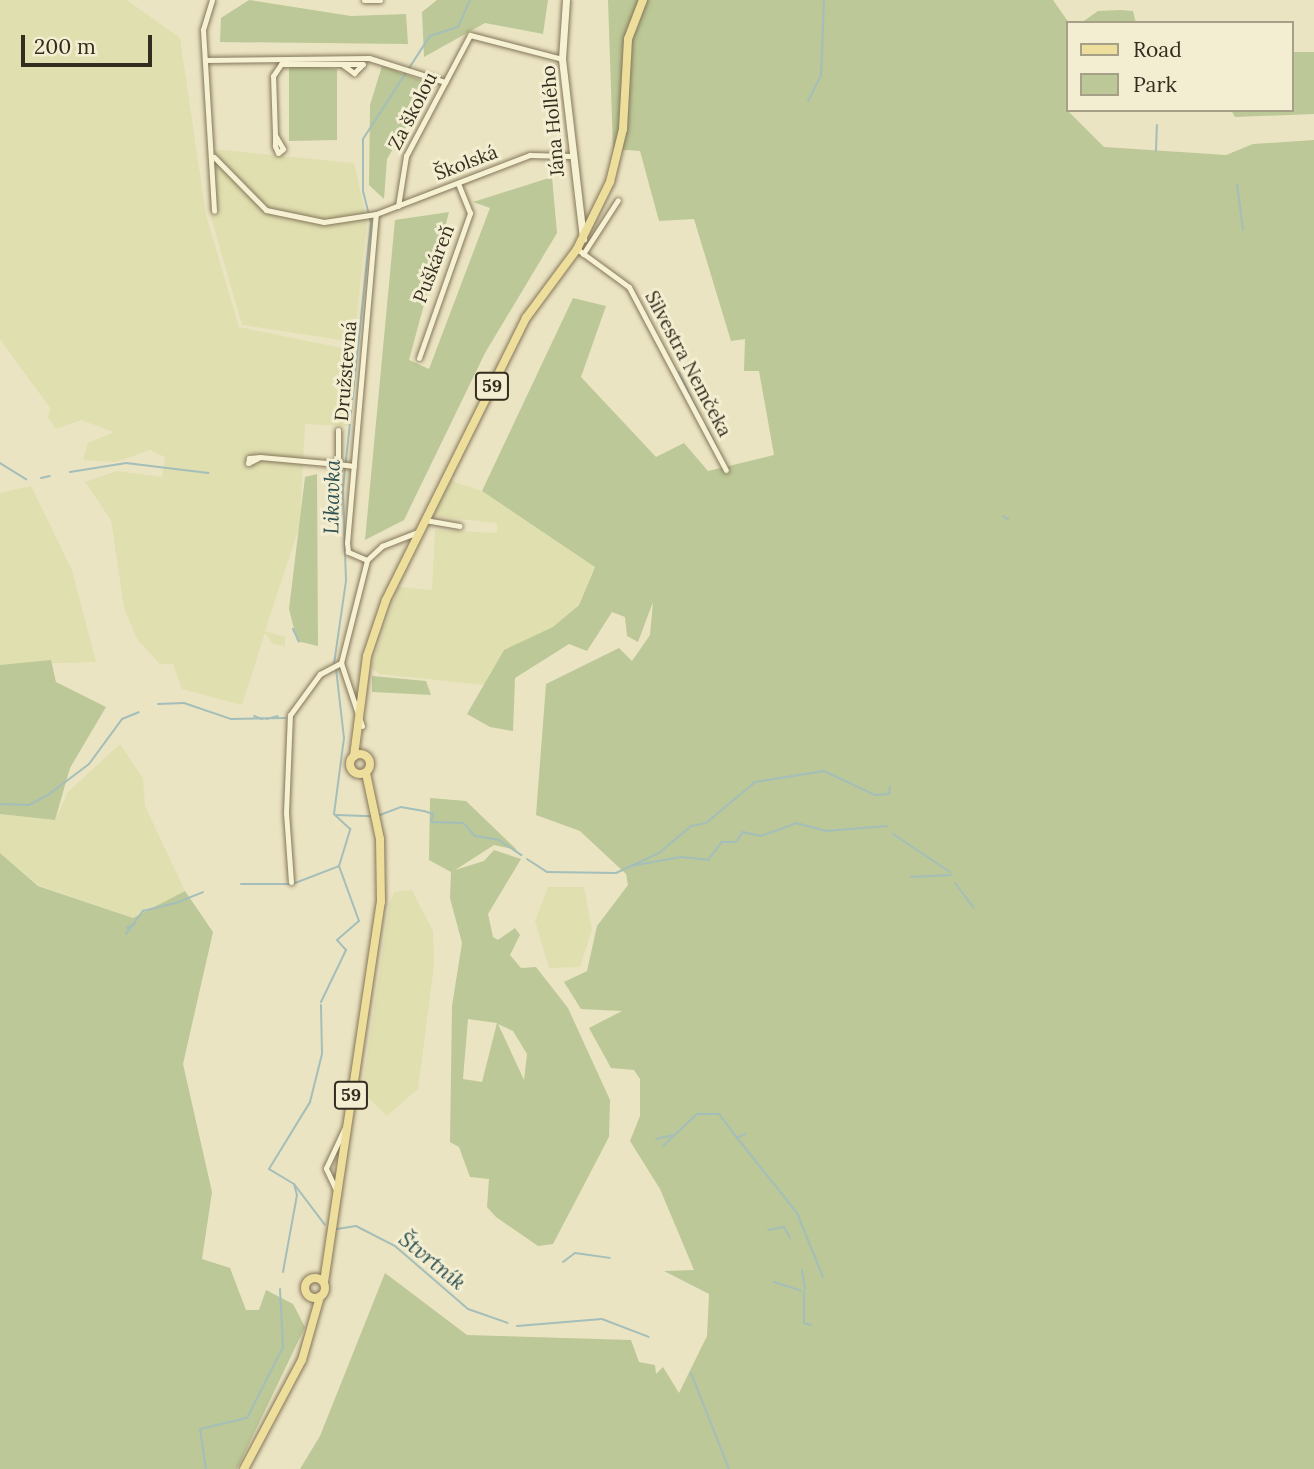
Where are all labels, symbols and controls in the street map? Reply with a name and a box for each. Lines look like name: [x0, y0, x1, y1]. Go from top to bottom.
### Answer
scale bar: [24, 21, 156, 65]
legend: [1066, 21, 1293, 112]
text: 200 m: [34, 33, 96, 60]
text: Road: [1133, 36, 1182, 63]
street label: Jána Hollého: [537, 64, 569, 178]
street label: Za školou: [384, 68, 442, 154]
text: Park: [1133, 71, 1177, 98]
street label: Školská: [431, 141, 501, 185]
street label: Puškáreň: [409, 222, 459, 306]
street label: Silvestra Nemčeka: [640, 287, 736, 441]
street label: Družstevná: [330, 320, 362, 422]
road number: 59: [475, 372, 510, 400]
water label: Likavka: [319, 459, 345, 535]
road number: 59: [334, 1080, 368, 1110]
water label: Štvrtník: [394, 1227, 470, 1295]

